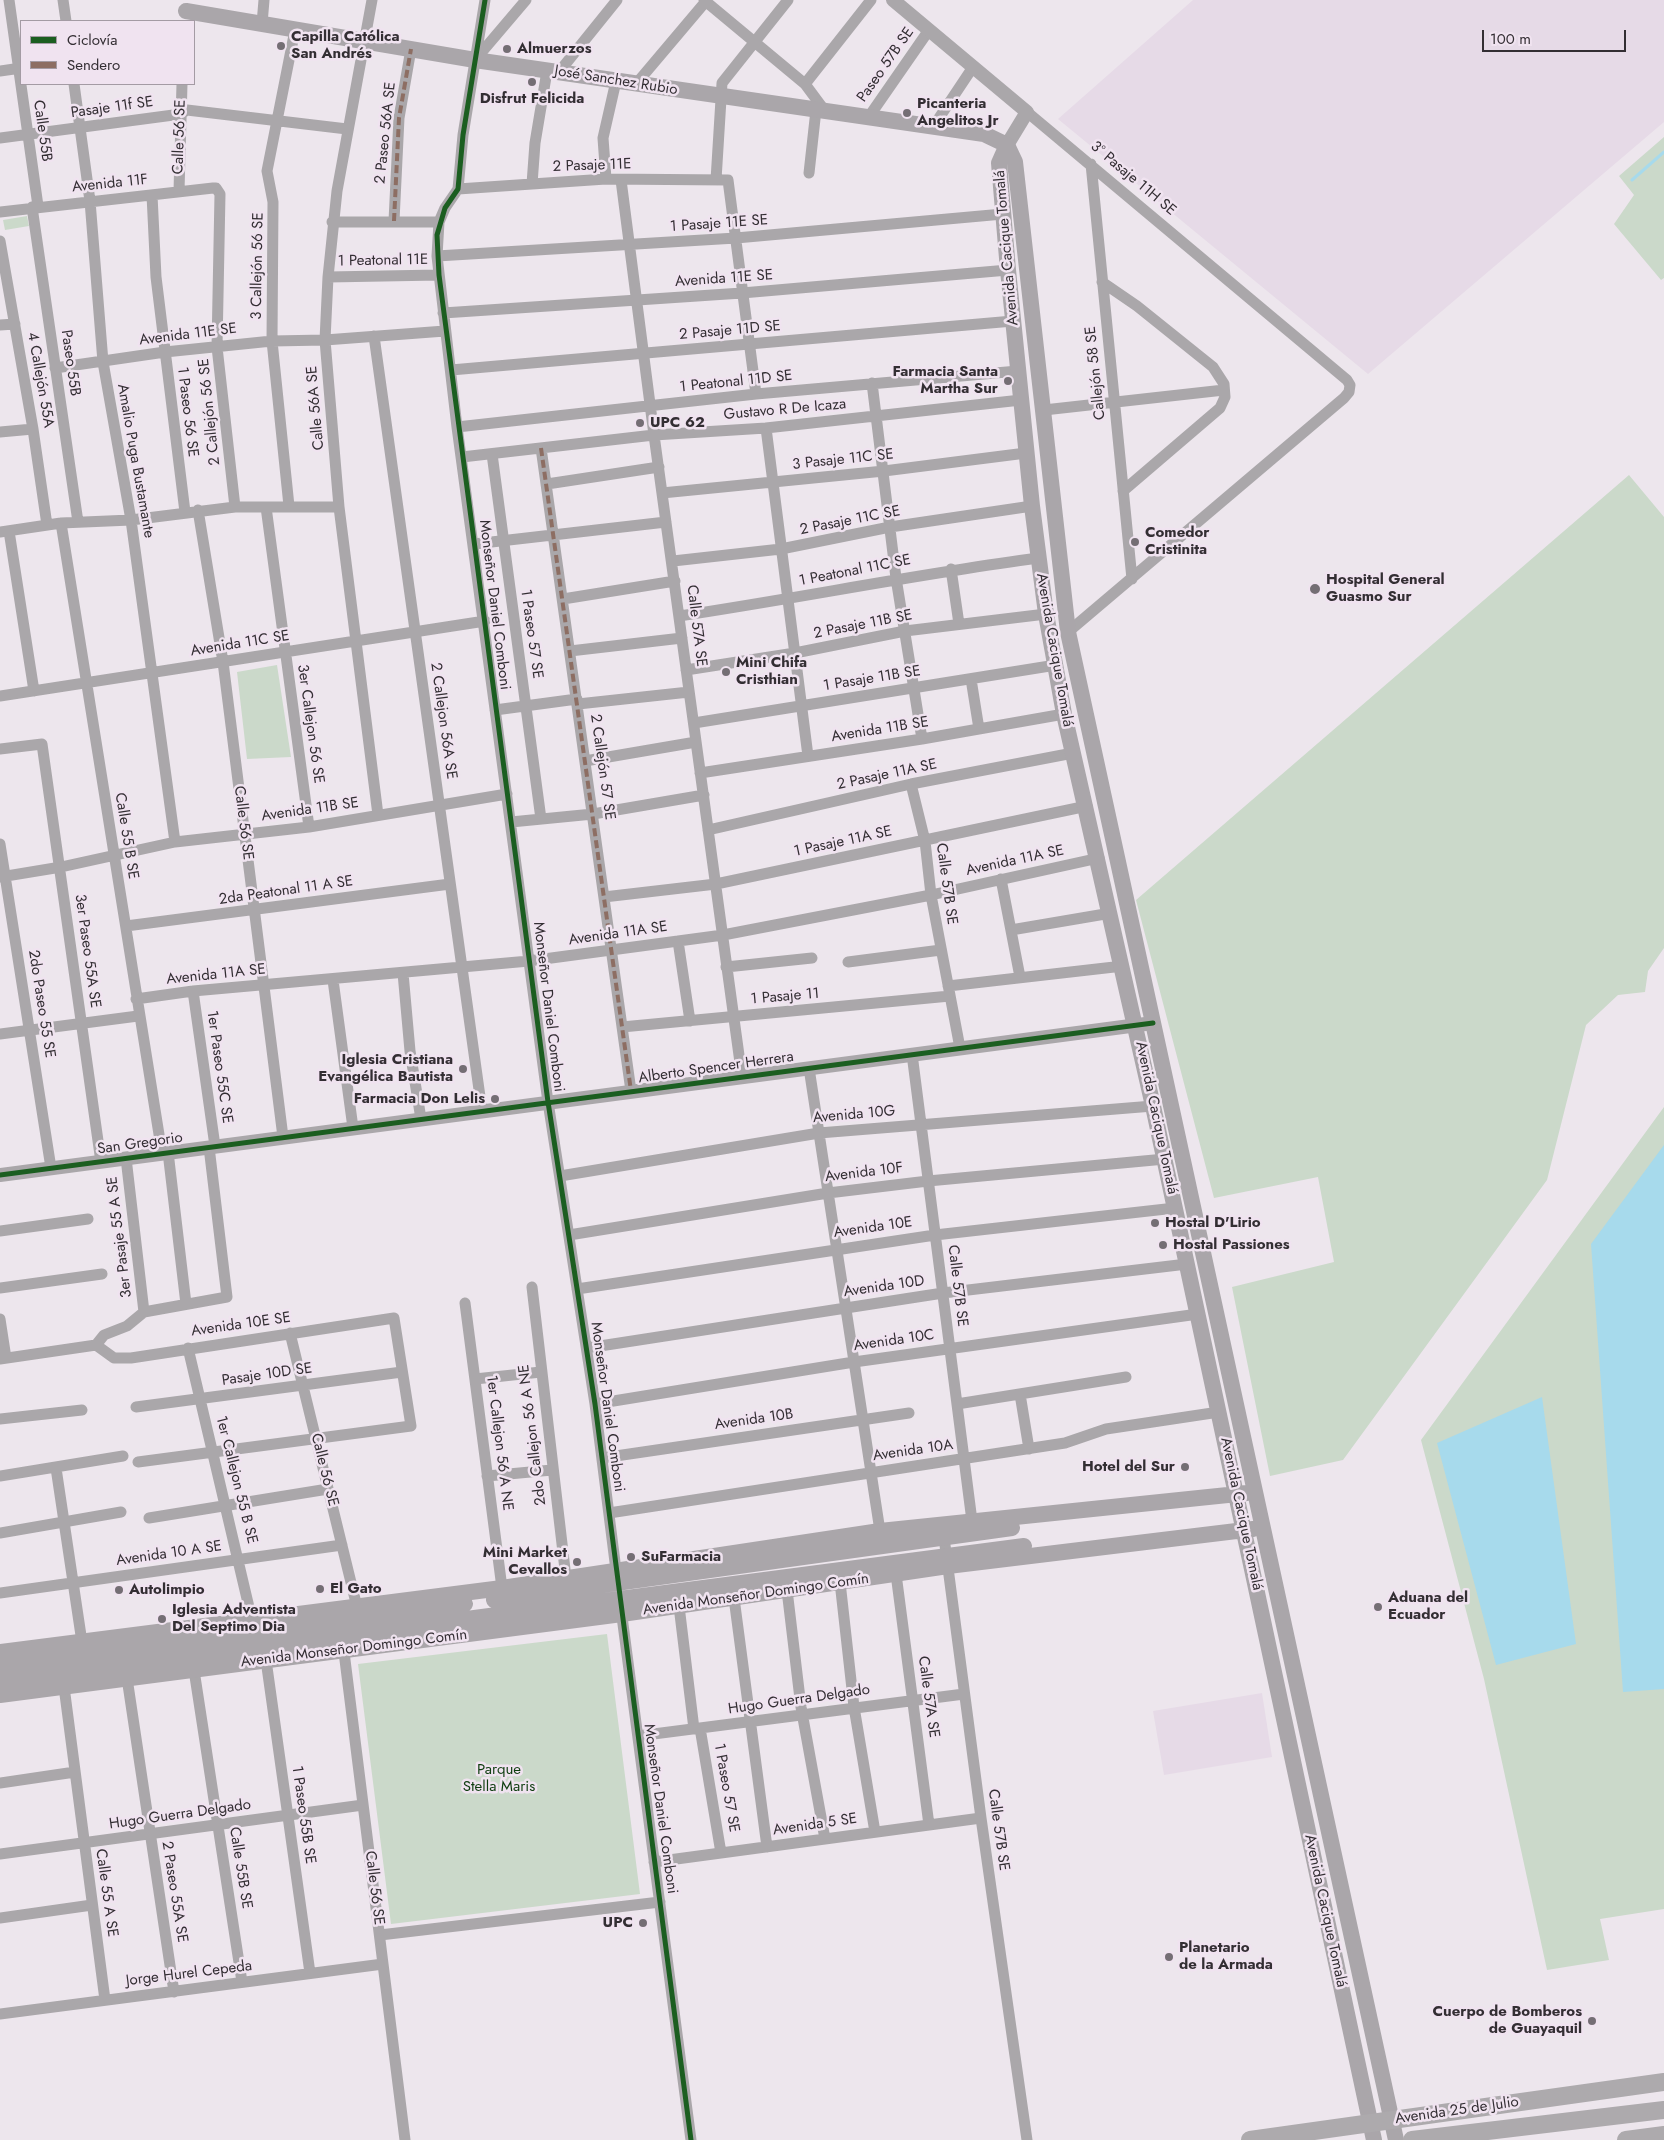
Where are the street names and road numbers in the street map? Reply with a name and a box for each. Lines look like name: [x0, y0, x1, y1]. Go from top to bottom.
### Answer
street label: Paseo 57B SE: [854, 24, 918, 106]
street label: José Sanchez Rubio: [553, 62, 679, 100]
street label: 2 Paseo 56A SE: [372, 81, 400, 185]
street label: Pasaje 11f SE: [70, 93, 154, 123]
street label: Calle 55B: [29, 99, 55, 163]
street label: Calle 56 SE: [170, 99, 190, 175]
street label: 3° Pasaje 11H SE: [1087, 138, 1179, 220]
street label: 2 Pasaje 11E: [552, 156, 632, 176]
street label: Avenida Cacique Tomalá: [991, 170, 1023, 326]
street label: Avenida 11F: [71, 171, 149, 197]
street label: 3 Callejón 56 SE: [248, 212, 268, 320]
street label: 1 Pasaje 11E SE: [669, 212, 769, 236]
street label: 1 Peatonal 11E: [338, 251, 428, 271]
street label: Avenida 11E SE: [674, 267, 774, 291]
street label: 2 Pasaje 11D SE: [678, 318, 782, 344]
street label: Avenida 11E SE: [138, 320, 238, 350]
street label: Callejón 58 SE: [1082, 325, 1110, 421]
street label: Paseo 55B: [56, 329, 84, 397]
street label: 4 Callejón 55A: [23, 331, 57, 429]
street label: 2 Callejón 56 SE: [195, 358, 225, 466]
street label: Calle 56A SE: [303, 365, 329, 451]
street label: 1 Paseo 56 SE: [173, 366, 201, 458]
street label: 1 Peatonal 11D SE: [679, 367, 793, 397]
street label: Amalio Puga Bustamante: [113, 383, 157, 539]
street label: Gustavo R De Icaza: [723, 396, 847, 424]
street label: 3 Pasaje 11C SE: [792, 446, 894, 474]
street label: 2 Pasaje 11C SE: [798, 502, 902, 540]
street label: Monseñor Daniel Comboni: [475, 519, 513, 691]
street label: 1 Peatonal 11C SE: [798, 551, 912, 591]
street label: Avenida Cacique Tomalá: [1032, 572, 1076, 728]
street label: Calle 57A SE: [682, 584, 710, 668]
street label: 1 Paseo 57 SE: [516, 588, 546, 680]
street label: 2 Pasaje 11B SE: [812, 607, 914, 643]
street label: Avenida 11C SE: [189, 627, 291, 661]
street label: 2 Callejon 56A SE: [426, 662, 460, 780]
street label: 1 Pasaje 11B SE: [822, 662, 922, 696]
street label: 3er Callejon 56 SE: [293, 663, 327, 785]
street label: 2 Callejón 57 SE: [586, 713, 618, 821]
street label: Avenida 11B SE: [830, 713, 930, 747]
street label: 2 Pasaje 11A SE: [835, 756, 939, 794]
street label: Calle 56 SE: [230, 785, 256, 861]
street label: Calle 55 B SE: [110, 791, 142, 881]
street label: Avenida 11B SE: [260, 794, 360, 826]
street label: 1 Pasaje 11A SE: [792, 823, 894, 861]
street label: Calle 57B SE: [931, 842, 961, 926]
street label: Avenida 11A SE: [964, 842, 1066, 880]
street label: 2da Peatonal 11 A SE: [218, 873, 354, 909]
street label: 3er Paseo 55A SE: [70, 893, 104, 1009]
street label: Avenida 11A SE: [567, 918, 669, 950]
street label: Monseñor Daniel Comboni: [529, 921, 567, 1093]
street label: 2do Paseo 55 SE: [24, 949, 58, 1059]
street label: Avenida 11A SE: [166, 961, 266, 989]
street label: 1 Pasaje 11: [750, 985, 820, 1009]
street label: 1er Paseo 55C SE: [202, 1009, 236, 1125]
street label: Avenida Cacique Tomalá: [1131, 1040, 1181, 1196]
street label: Alberto Spencer Herrera: [637, 1048, 795, 1088]
street label: Avenida 10G: [812, 1102, 896, 1128]
street label: San Gregorio: [96, 1129, 184, 1159]
street label: Avenida 10F: [824, 1159, 904, 1187]
street label: 3er Pasaje 55 A SE: [104, 1175, 136, 1299]
street label: Avenida 10E: [832, 1214, 914, 1242]
street label: Calle 57B SE: [943, 1244, 971, 1328]
street label: Avenida 10D: [843, 1272, 925, 1302]
street label: Avenida 10E SE: [190, 1309, 292, 1341]
street label: Monseñor Daniel Comboni: [586, 1321, 628, 1493]
street label: Avenida 10C: [852, 1326, 936, 1356]
street label: Pasaje 10D SE: [221, 1360, 313, 1390]
street label: 2do Callejon 56 A NE: [515, 1363, 551, 1507]
street label: 1er Callejon 56 A NE: [482, 1374, 516, 1512]
street label: Avenida 10B: [713, 1406, 795, 1434]
street label: 1er Callejon 55 B SE: [211, 1414, 261, 1546]
street label: Calle 56 SE: [306, 1432, 342, 1508]
street label: Avenida 10A: [872, 1436, 954, 1466]
street label: Avenida Cacique Tomalá: [1216, 1436, 1266, 1592]
street label: Avenida 10 A SE: [115, 1538, 223, 1570]
street label: Avenida Monseñor Domingo Comín: [642, 1570, 870, 1620]
street label: Avenida Monseñor Domingo Comín: [240, 1626, 468, 1672]
street label: Calle 57A SE: [913, 1655, 943, 1739]
street label: Hugo Guerra Delgado: [727, 1681, 871, 1719]
street label: Monseñor Daniel Comboni: [639, 1723, 681, 1895]
street label: 1 Paseo 57 SE: [709, 1742, 743, 1834]
street label: 1 Paseo 55B SE: [287, 1765, 319, 1865]
street label: Calle 57B SE: [983, 1788, 1013, 1872]
street label: Hugo Guerra Delgado: [108, 1796, 252, 1834]
street label: Avenida 5 SE: [772, 1810, 858, 1840]
street label: Calle 55B SE: [225, 1826, 255, 1910]
street label: Avenida Cacique Tomalá: [1300, 1833, 1350, 1989]
street label: 2 Paseo 55A SE: [157, 1840, 191, 1944]
street label: Calle 55 A SE: [91, 1848, 121, 1938]
street label: Calle 56 SE: [361, 1850, 387, 1926]
street label: Jorge Hurel Cepeda: [125, 1957, 253, 1991]
street label: Avenida 25 de Julio: [1394, 2093, 1520, 2129]

